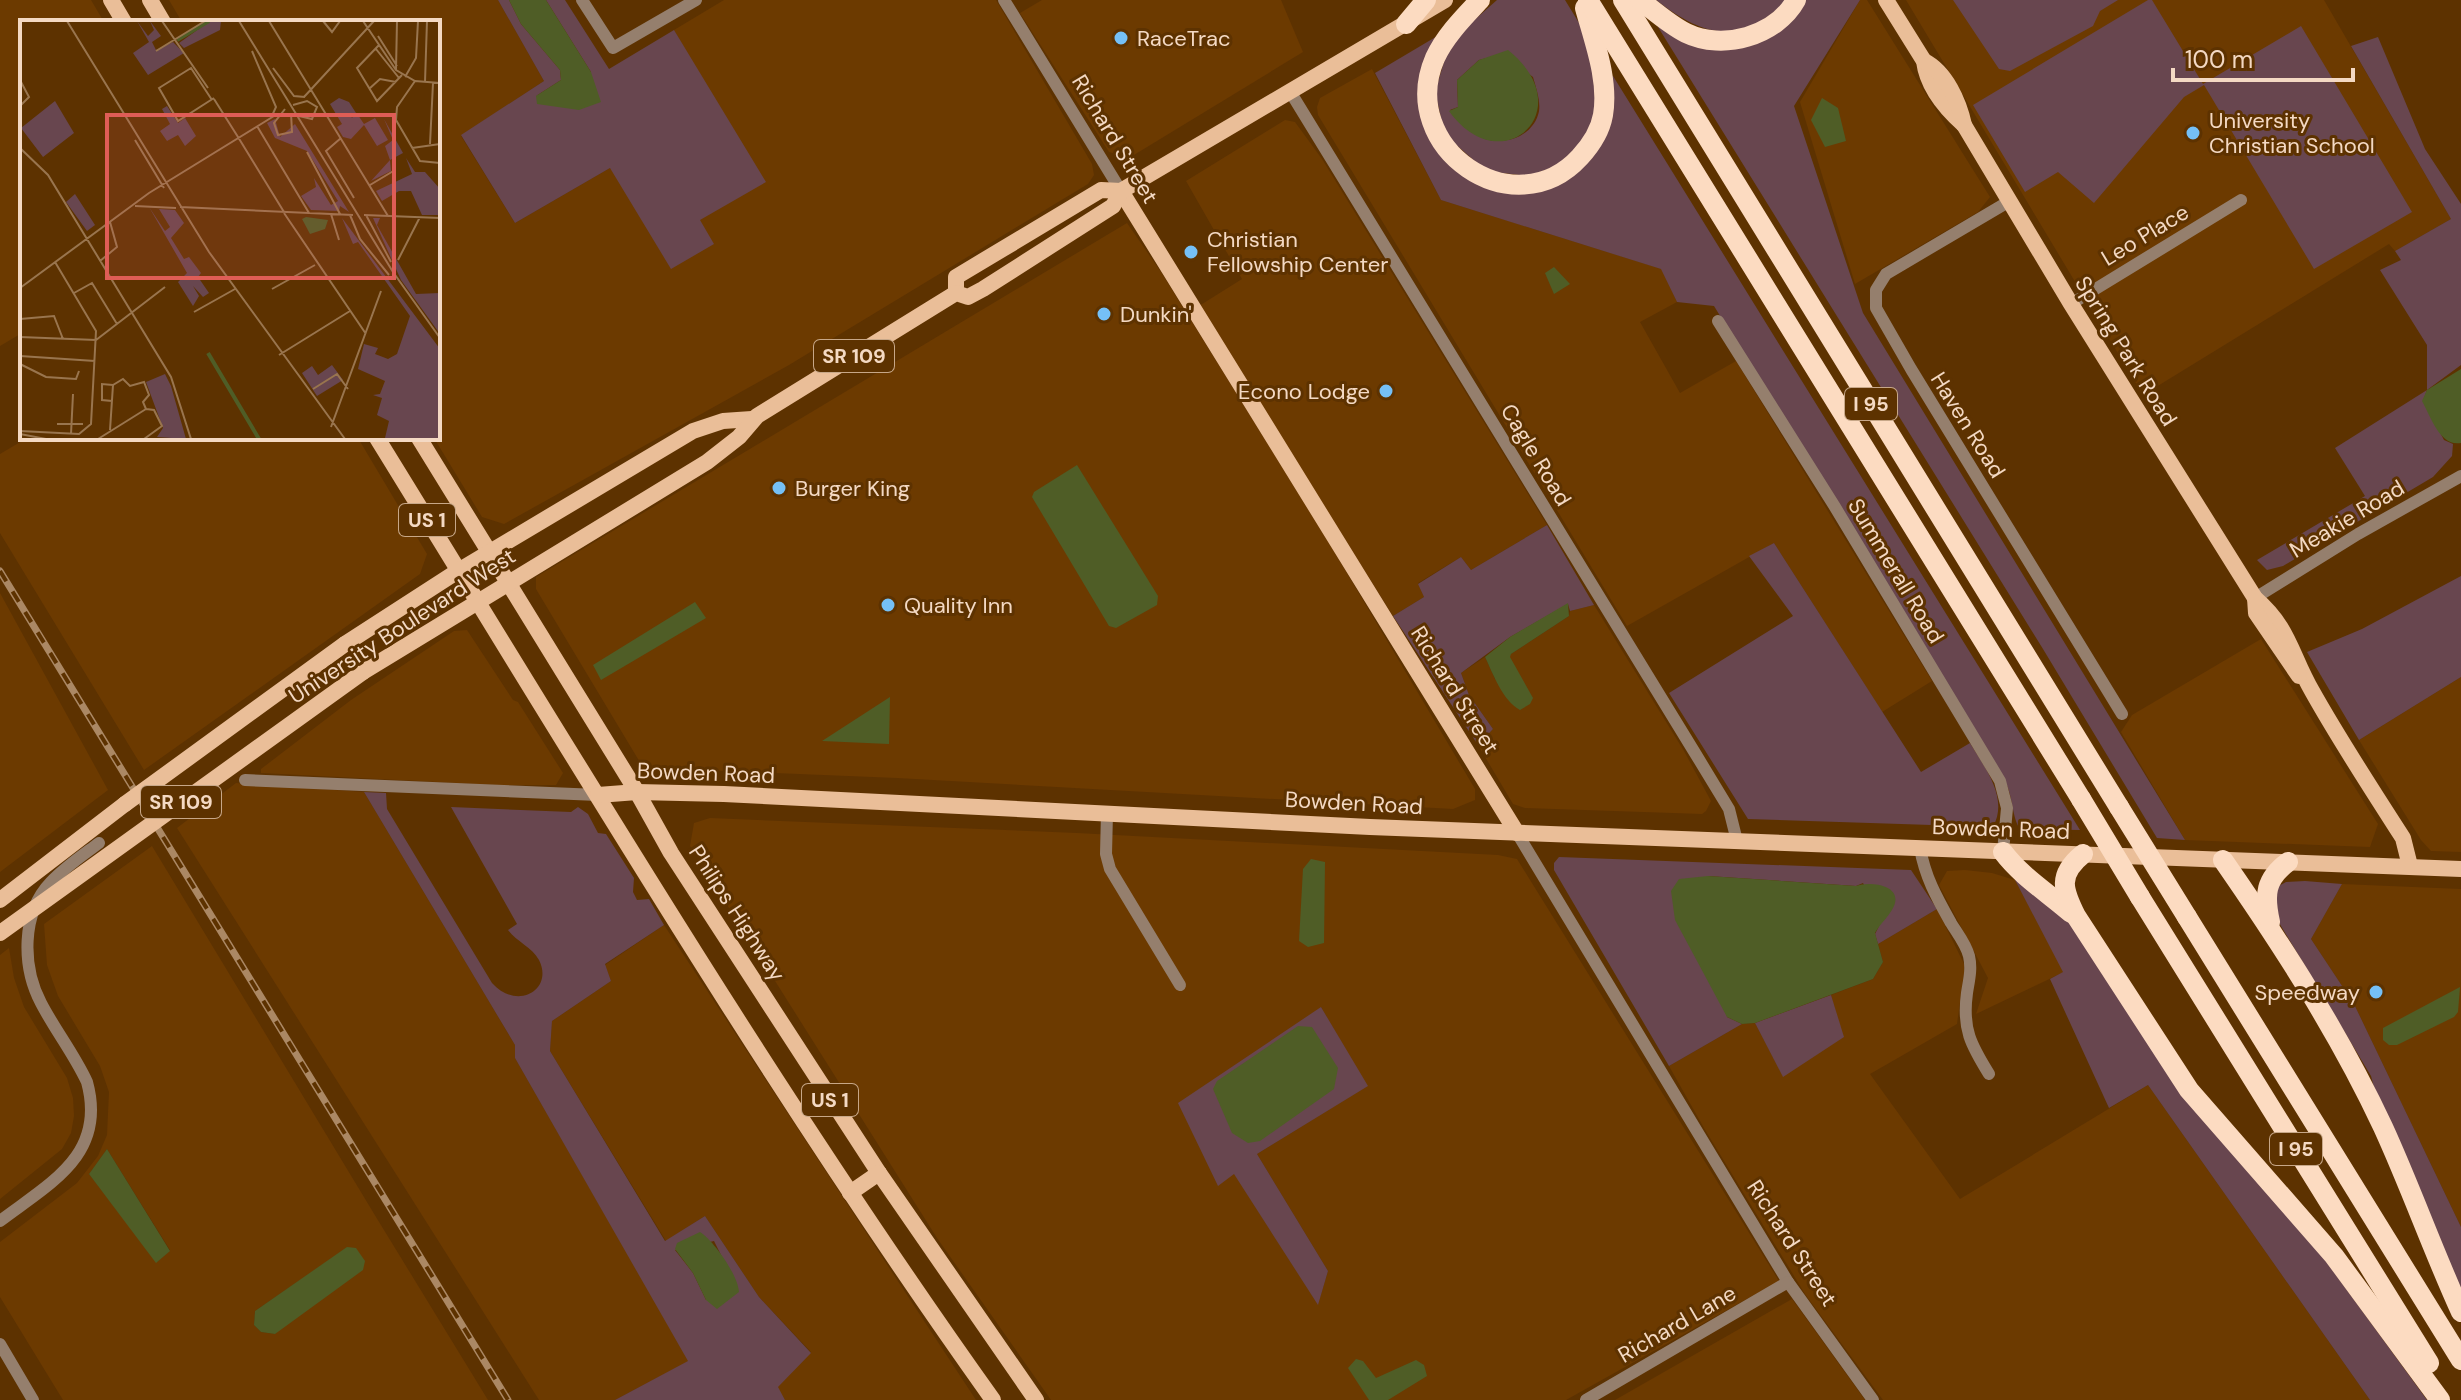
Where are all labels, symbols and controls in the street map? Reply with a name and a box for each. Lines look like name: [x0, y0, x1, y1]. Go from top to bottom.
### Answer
inset map: [20, 20, 440, 440]
place label: RaceTrac: [1137, 24, 1231, 53]
marker: RaceTrac: [1112, 29, 1130, 47]
scale bar: [2173, 32, 2353, 82]
text: 100 m: [2185, 44, 2253, 75]
street label: Richard Street: [1065, 69, 1165, 209]
place label: University Christian School: [2209, 106, 2375, 160]
marker: University Christian School: [2184, 124, 2202, 142]
street label: Leo Place: [2096, 198, 2194, 272]
place label: Christian Fellowship Center: [1207, 225, 1388, 279]
marker: Christian Fellowship Center: [1182, 243, 1200, 261]
street label: Spring Park Road: [2068, 271, 2184, 431]
place label: Dunkin': [1120, 300, 1192, 329]
marker: Dunkin': [1095, 305, 1113, 323]
road number: SR 109: [814, 340, 894, 372]
street label: Haven Road: [1924, 367, 2012, 483]
place label: Econo Lodge: [1238, 377, 1370, 406]
marker: Econo Lodge: [1377, 382, 1395, 400]
road number: I 95: [1845, 388, 1897, 420]
street label: Cagle Road: [1494, 398, 1578, 512]
street label: Meakie Road: [2284, 473, 2410, 565]
place label: Burger King: [795, 474, 910, 503]
marker: Burger King: [770, 479, 788, 497]
street label: Summerall Road: [1841, 493, 1951, 649]
road number: US 1: [399, 504, 455, 536]
street label: University Boulevard West: [283, 542, 521, 710]
place label: Quality Inn: [904, 591, 1013, 620]
marker: Quality Inn: [879, 596, 897, 614]
street label: Richard Street: [1404, 621, 1506, 759]
street label: Bowden Road: [636, 756, 776, 790]
street label: Bowden Road: [1284, 785, 1424, 821]
road number: SR 109: [141, 786, 221, 818]
street label: Bowden Road: [1931, 812, 2071, 846]
street label: Philips Highway: [682, 839, 792, 987]
place label: Speedway: [2254, 978, 2360, 1007]
marker: Speedway: [2367, 983, 2385, 1001]
road number: US 1: [802, 1084, 858, 1116]
road number: I 95: [2270, 1133, 2322, 1165]
street label: Richard Street: [1740, 1174, 1844, 1312]
street label: Richard Lane: [1613, 1279, 1741, 1369]

